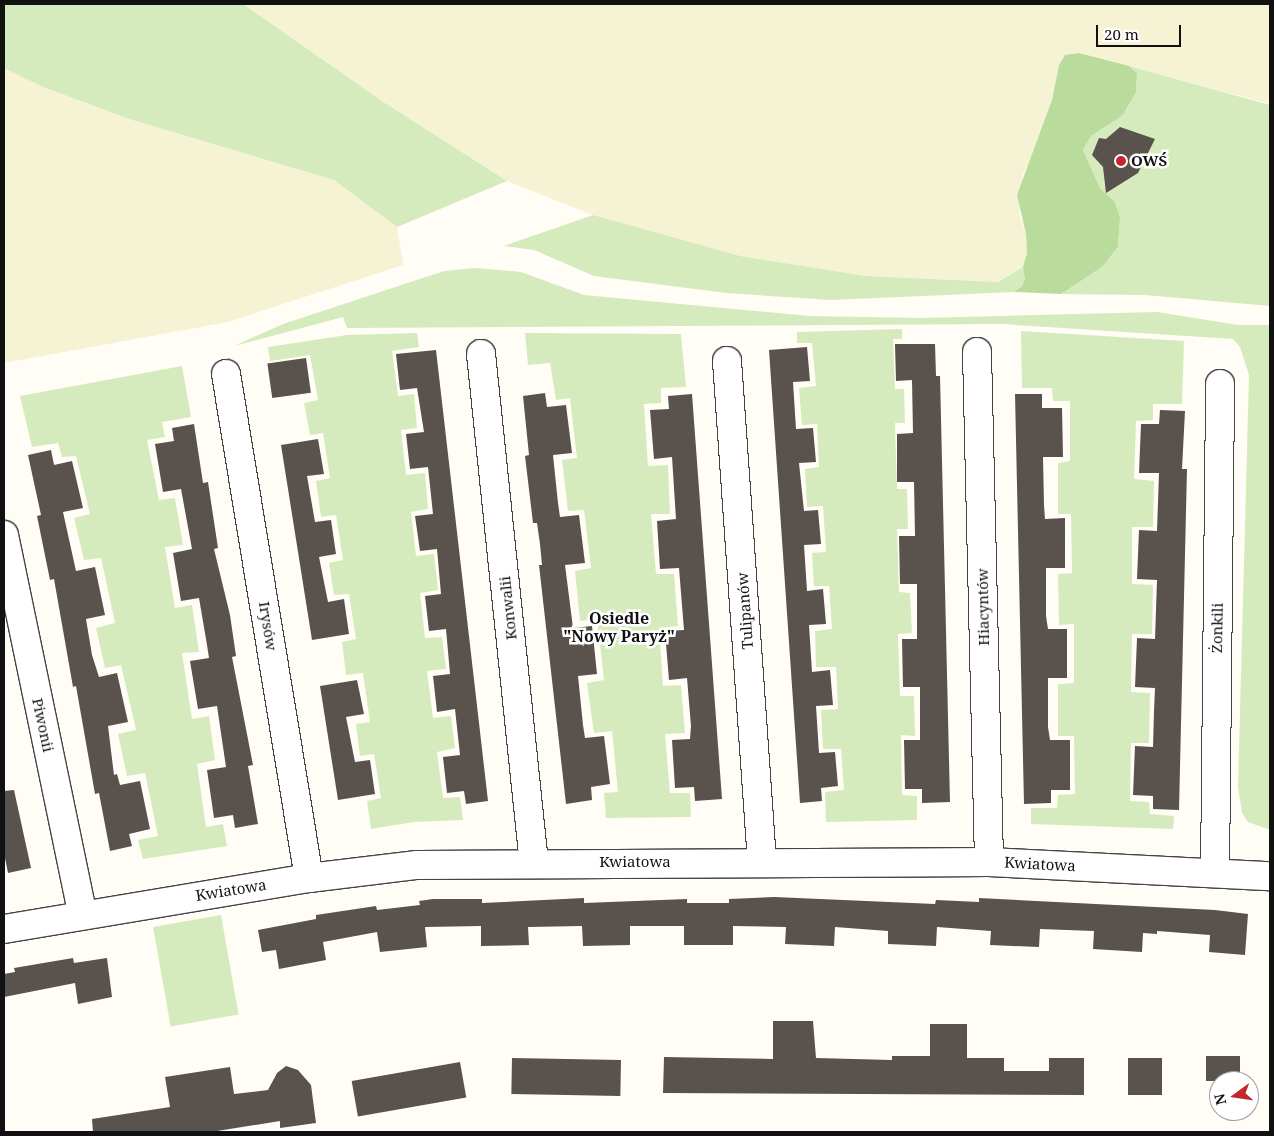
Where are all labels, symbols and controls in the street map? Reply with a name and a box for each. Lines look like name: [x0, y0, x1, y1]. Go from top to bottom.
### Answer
scale bar: [1099, 15, 1184, 47]
text: 20 m: [1104, 24, 1139, 44]
place label: OWŚ: [1131, 152, 1167, 170]
marker: OWŚ: [1115, 155, 1127, 167]
street label: Hiacyntów: [973, 568, 993, 646]
street label: Tulipanów: [733, 572, 757, 650]
street label: Konwalii: [496, 575, 520, 641]
street label: Irysów: [255, 600, 281, 652]
street label: Żonkili: [1208, 603, 1226, 653]
district label: Osiedle "Nowy Paryż": [563, 608, 675, 646]
street label: Piwonii: [29, 696, 57, 754]
street label: Kwiatowa: [599, 853, 671, 871]
street label: Kwiatowa: [1004, 853, 1076, 875]
street label: Kwiatowa: [194, 876, 268, 904]
north arrow: [1209, 1071, 1259, 1121]
text: N: [1209, 1092, 1230, 1107]

